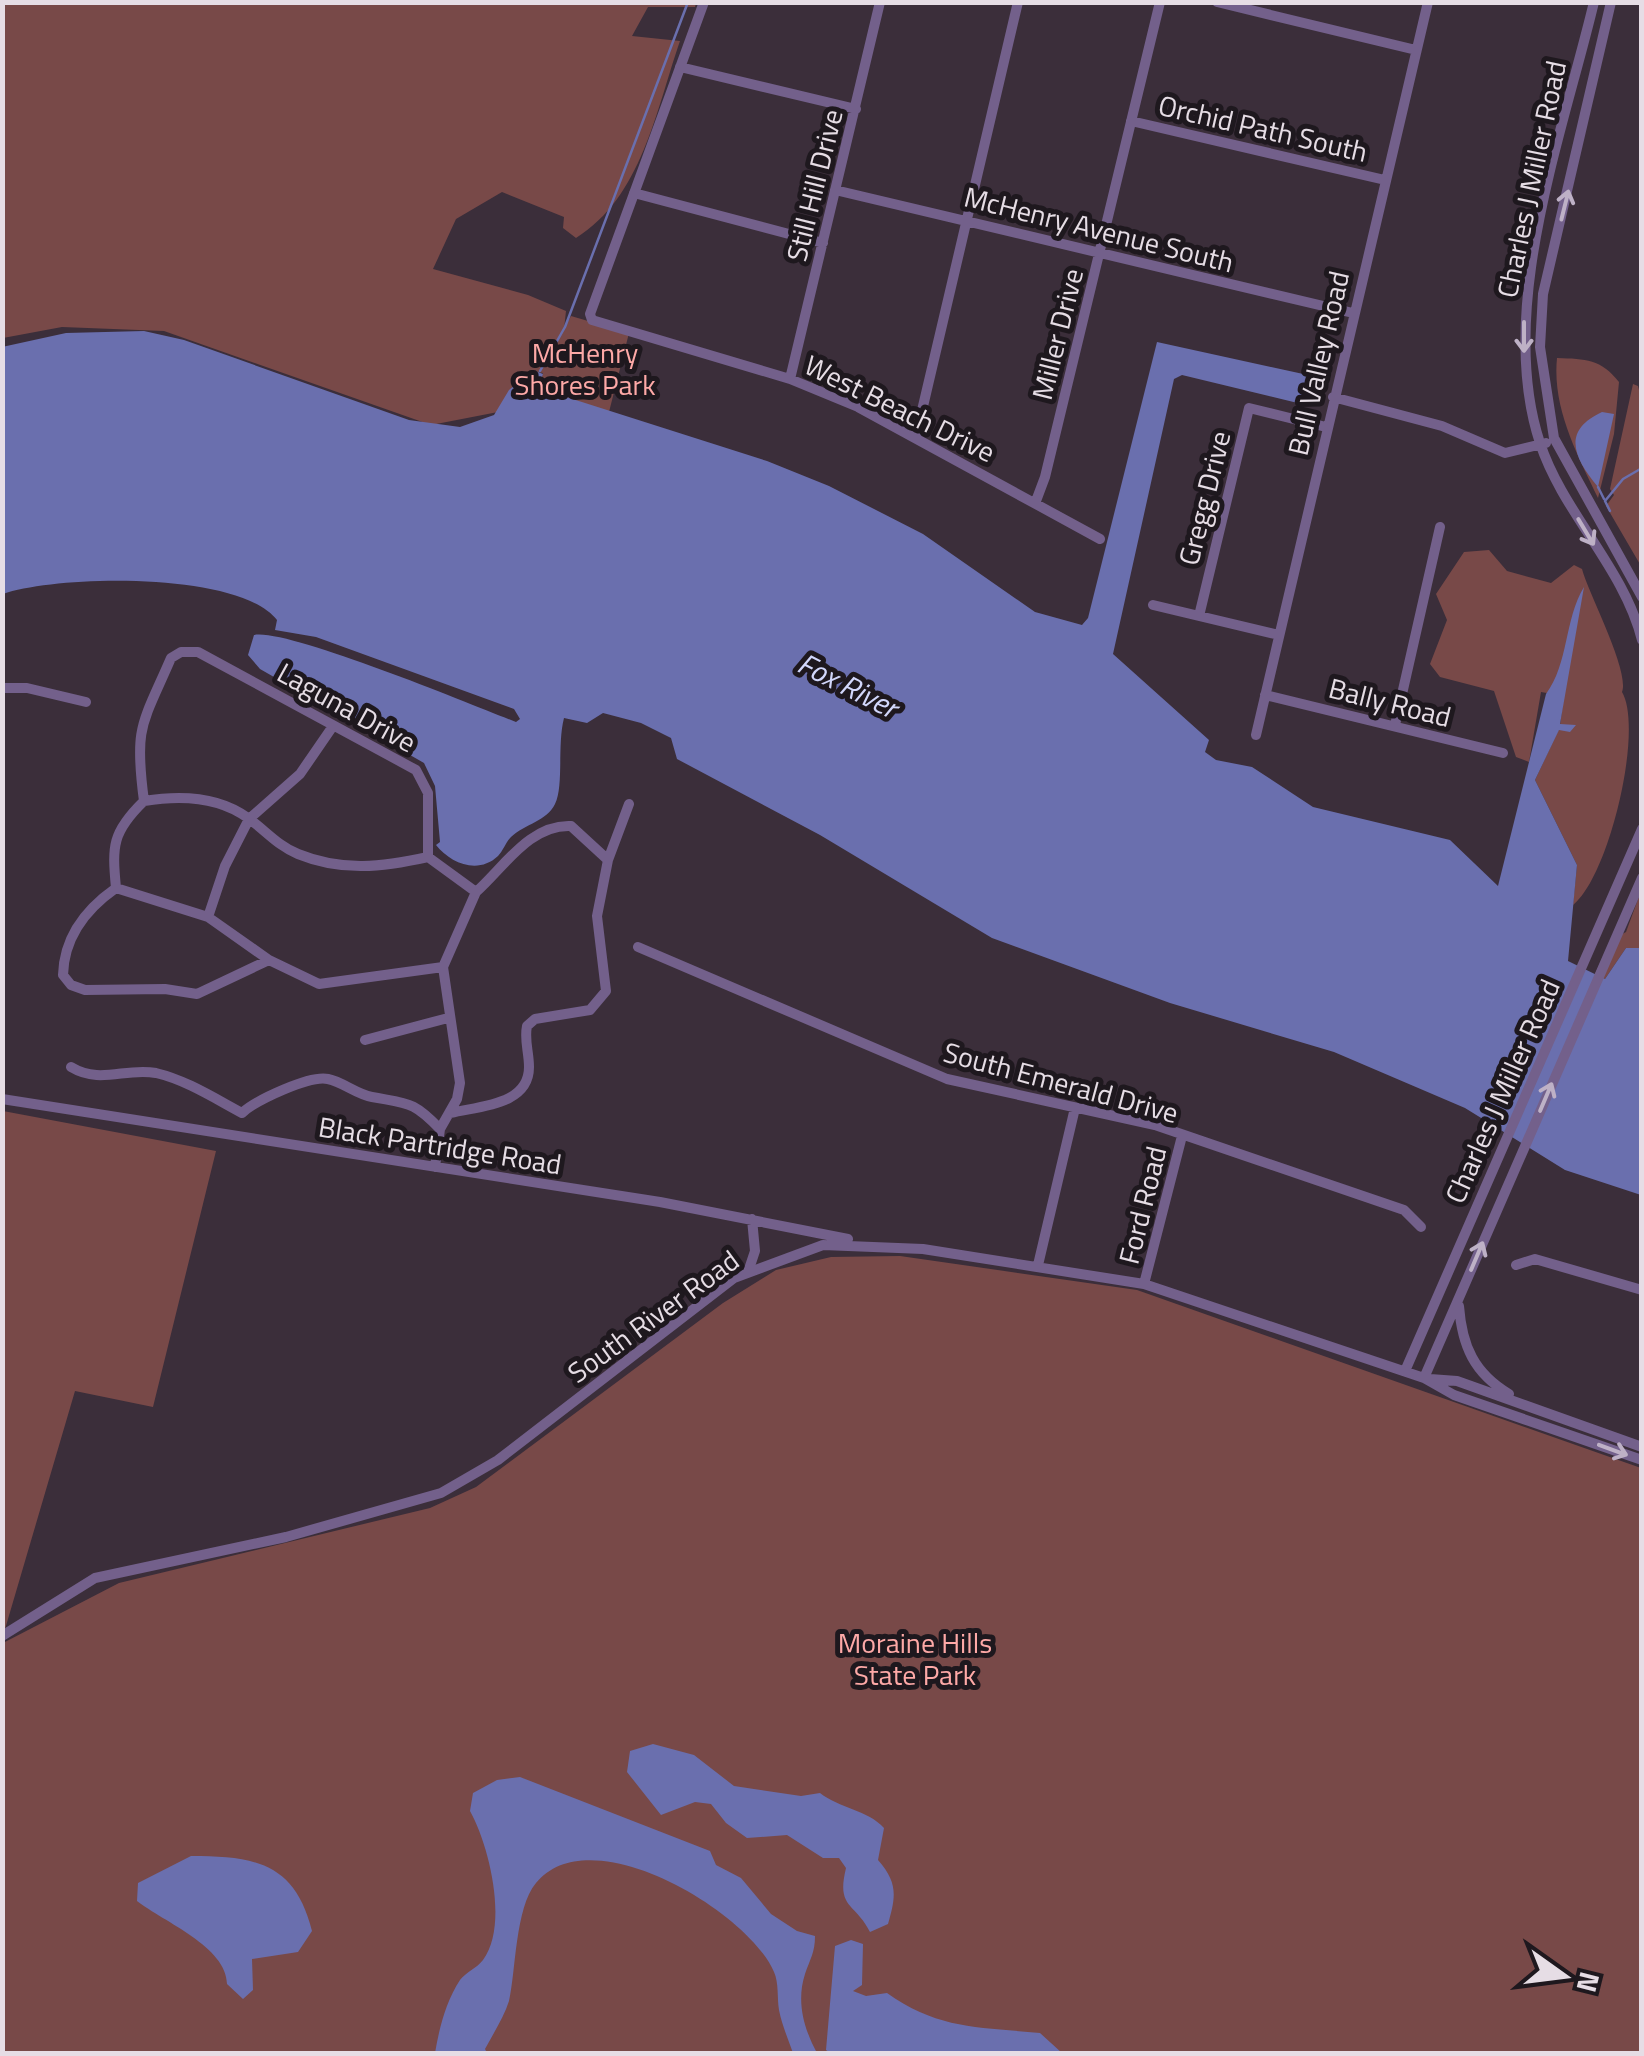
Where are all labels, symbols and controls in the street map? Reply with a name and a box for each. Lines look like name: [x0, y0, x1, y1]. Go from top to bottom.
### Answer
street label: Charles J Miller Road: [1485, 57, 1577, 301]
street label: Orchid Path South: [1154, 83, 1372, 173]
street label: Still Hill Drive: [774, 104, 854, 266]
street label: McHenry Avenue South: [960, 175, 1238, 283]
one-way arrow: [1557, 190, 1575, 222]
street label: Miller Drive: [1020, 264, 1094, 404]
street label: Bull Valley Road: [1276, 267, 1360, 459]
one-way arrow: [1514, 320, 1534, 352]
park label: McHenry Shores Park: [514, 331, 656, 406]
street label: West Beach Drive: [797, 343, 1003, 473]
street label: Gregg Drive: [1167, 426, 1241, 570]
one-way arrow: [1576, 517, 1596, 546]
water label: Fox River: [790, 640, 909, 731]
street label: Laguna Drive: [270, 651, 424, 763]
street label: Bally Road: [1324, 666, 1456, 738]
street label: Charles J Miller Road: [1433, 972, 1571, 1210]
street label: South Emerald Drive: [939, 1030, 1183, 1134]
one-way arrow: [1538, 1082, 1556, 1113]
street label: Black Partridge Road: [315, 1105, 565, 1185]
street label: Ford Road: [1107, 1142, 1177, 1268]
street label: South River Road: [558, 1239, 748, 1393]
one-way arrow: [1469, 1241, 1487, 1272]
one-way arrow: [1597, 1442, 1628, 1460]
park label: Moraine Hills State Park: [838, 1621, 992, 1696]
north arrow: [1514, 1926, 1614, 2026]
text: N: [1566, 1968, 1612, 1997]

